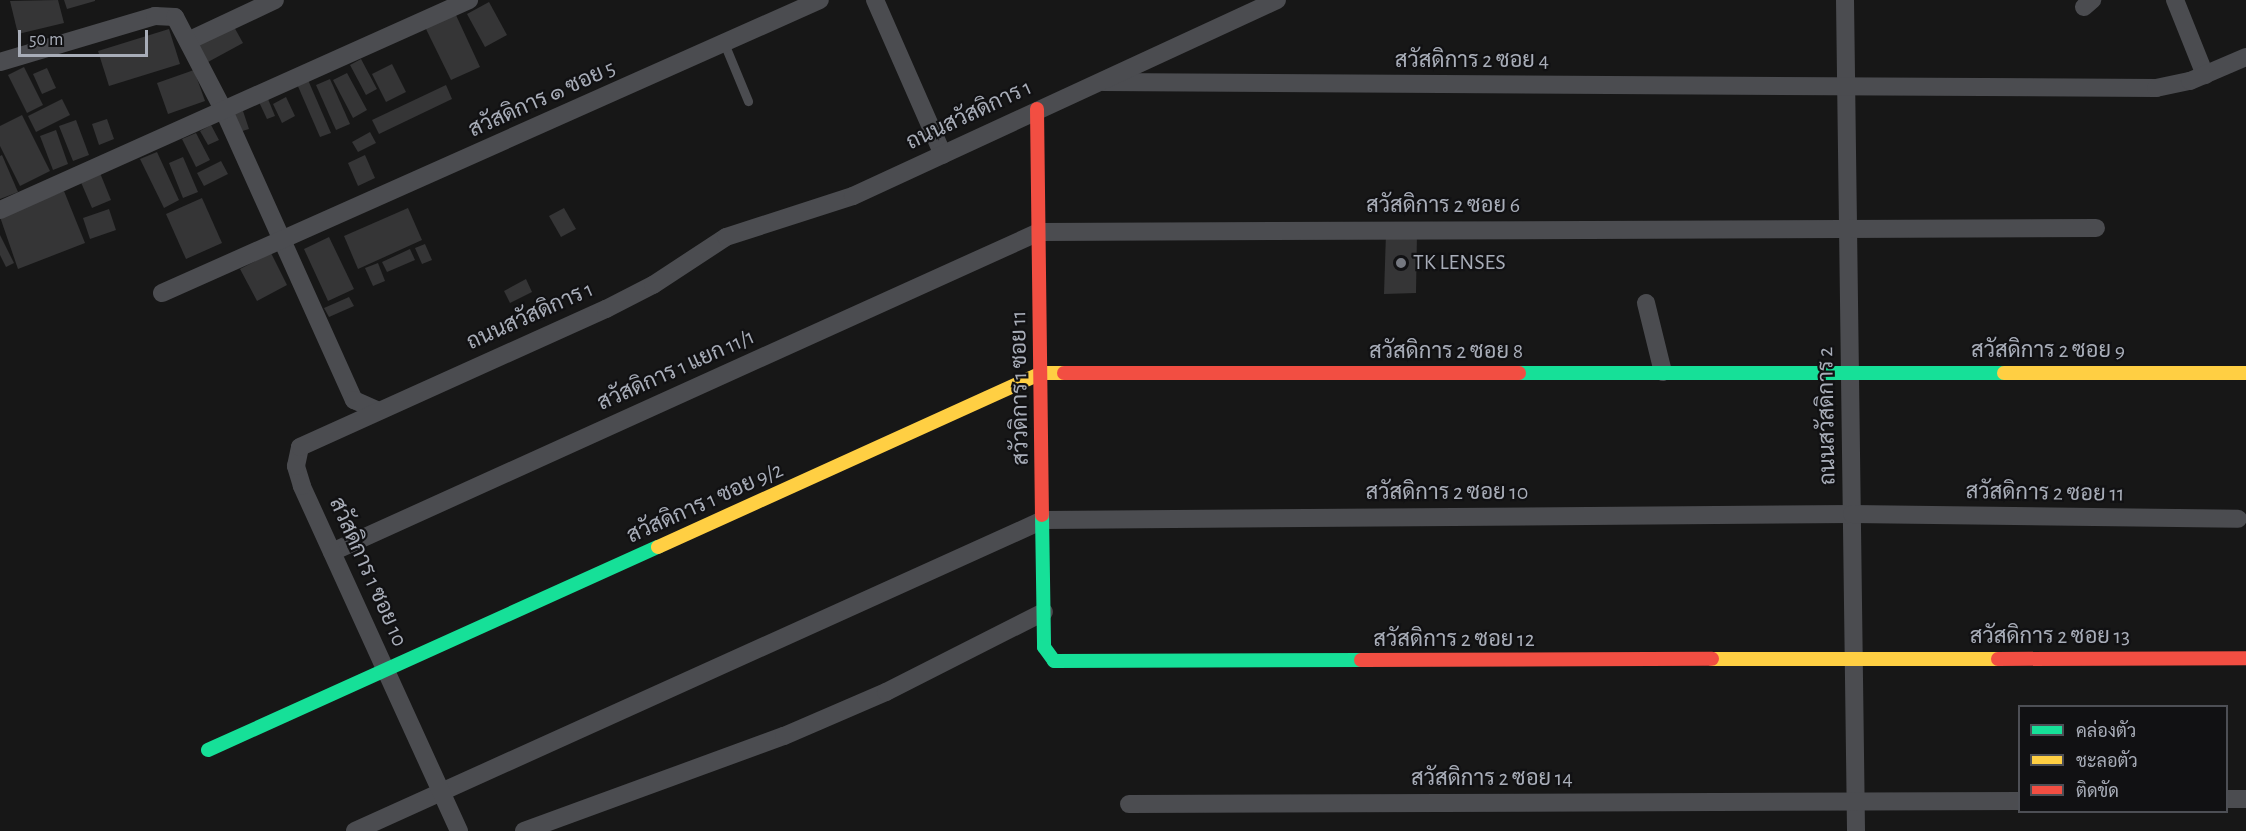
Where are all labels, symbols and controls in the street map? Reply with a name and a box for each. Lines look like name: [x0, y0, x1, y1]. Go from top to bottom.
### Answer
scale bar: [21, 18, 152, 56]
text: 50 m: [29, 31, 63, 49]
street label: สวัสดิการ 2 ซอย 4: [1395, 48, 1549, 74]
street label: สวัสดิการ ๑ ซอย 5: [465, 55, 619, 143]
street label: ถนนสวัสดิการ 1: [902, 74, 1036, 156]
street label: สวัสดิการ 2 ซอย 6: [1366, 193, 1520, 219]
place label: TK LENSES: [1413, 250, 1506, 276]
marker: TK LENSES: [1394, 256, 1408, 270]
street label: ถนนสวัสดิการ 1: [463, 276, 597, 356]
street label: สวัวดิการ 1 ซอย 11: [1005, 310, 1035, 466]
street label: สวัสดิการ 1 แยก 11/1: [593, 324, 759, 416]
street label: สวัสดิการ 2 ซอย 9: [1971, 338, 2125, 364]
street label: สวัสดิการ 2 ซอย 8: [1369, 339, 1523, 365]
street label: ถนนสวัสดิการ 2: [1813, 347, 1841, 485]
street label: สวัสดิการ 1 ซอย 9/2: [623, 457, 787, 549]
street label: สวัสดิการ 2 ซอย 11: [1965, 478, 2125, 508]
street label: สวัสดิการ 2 ซอย 10: [1366, 480, 1528, 506]
street label: สวัสดิการ 1 ซอย 10: [323, 493, 413, 651]
street label: สวัสดิการ 2 ซอย 13: [1970, 624, 2130, 650]
street label: สวัสดิการ 2 ซอย 12: [1373, 627, 1535, 653]
legend: [2018, 705, 2228, 813]
text: คล่องตัว: [2076, 723, 2136, 741]
text: ชะลอตัว: [2076, 753, 2138, 771]
street label: สวัสดิการ 2 ซอย 14: [1411, 766, 1573, 792]
text: ติดขัด: [2076, 783, 2119, 801]

